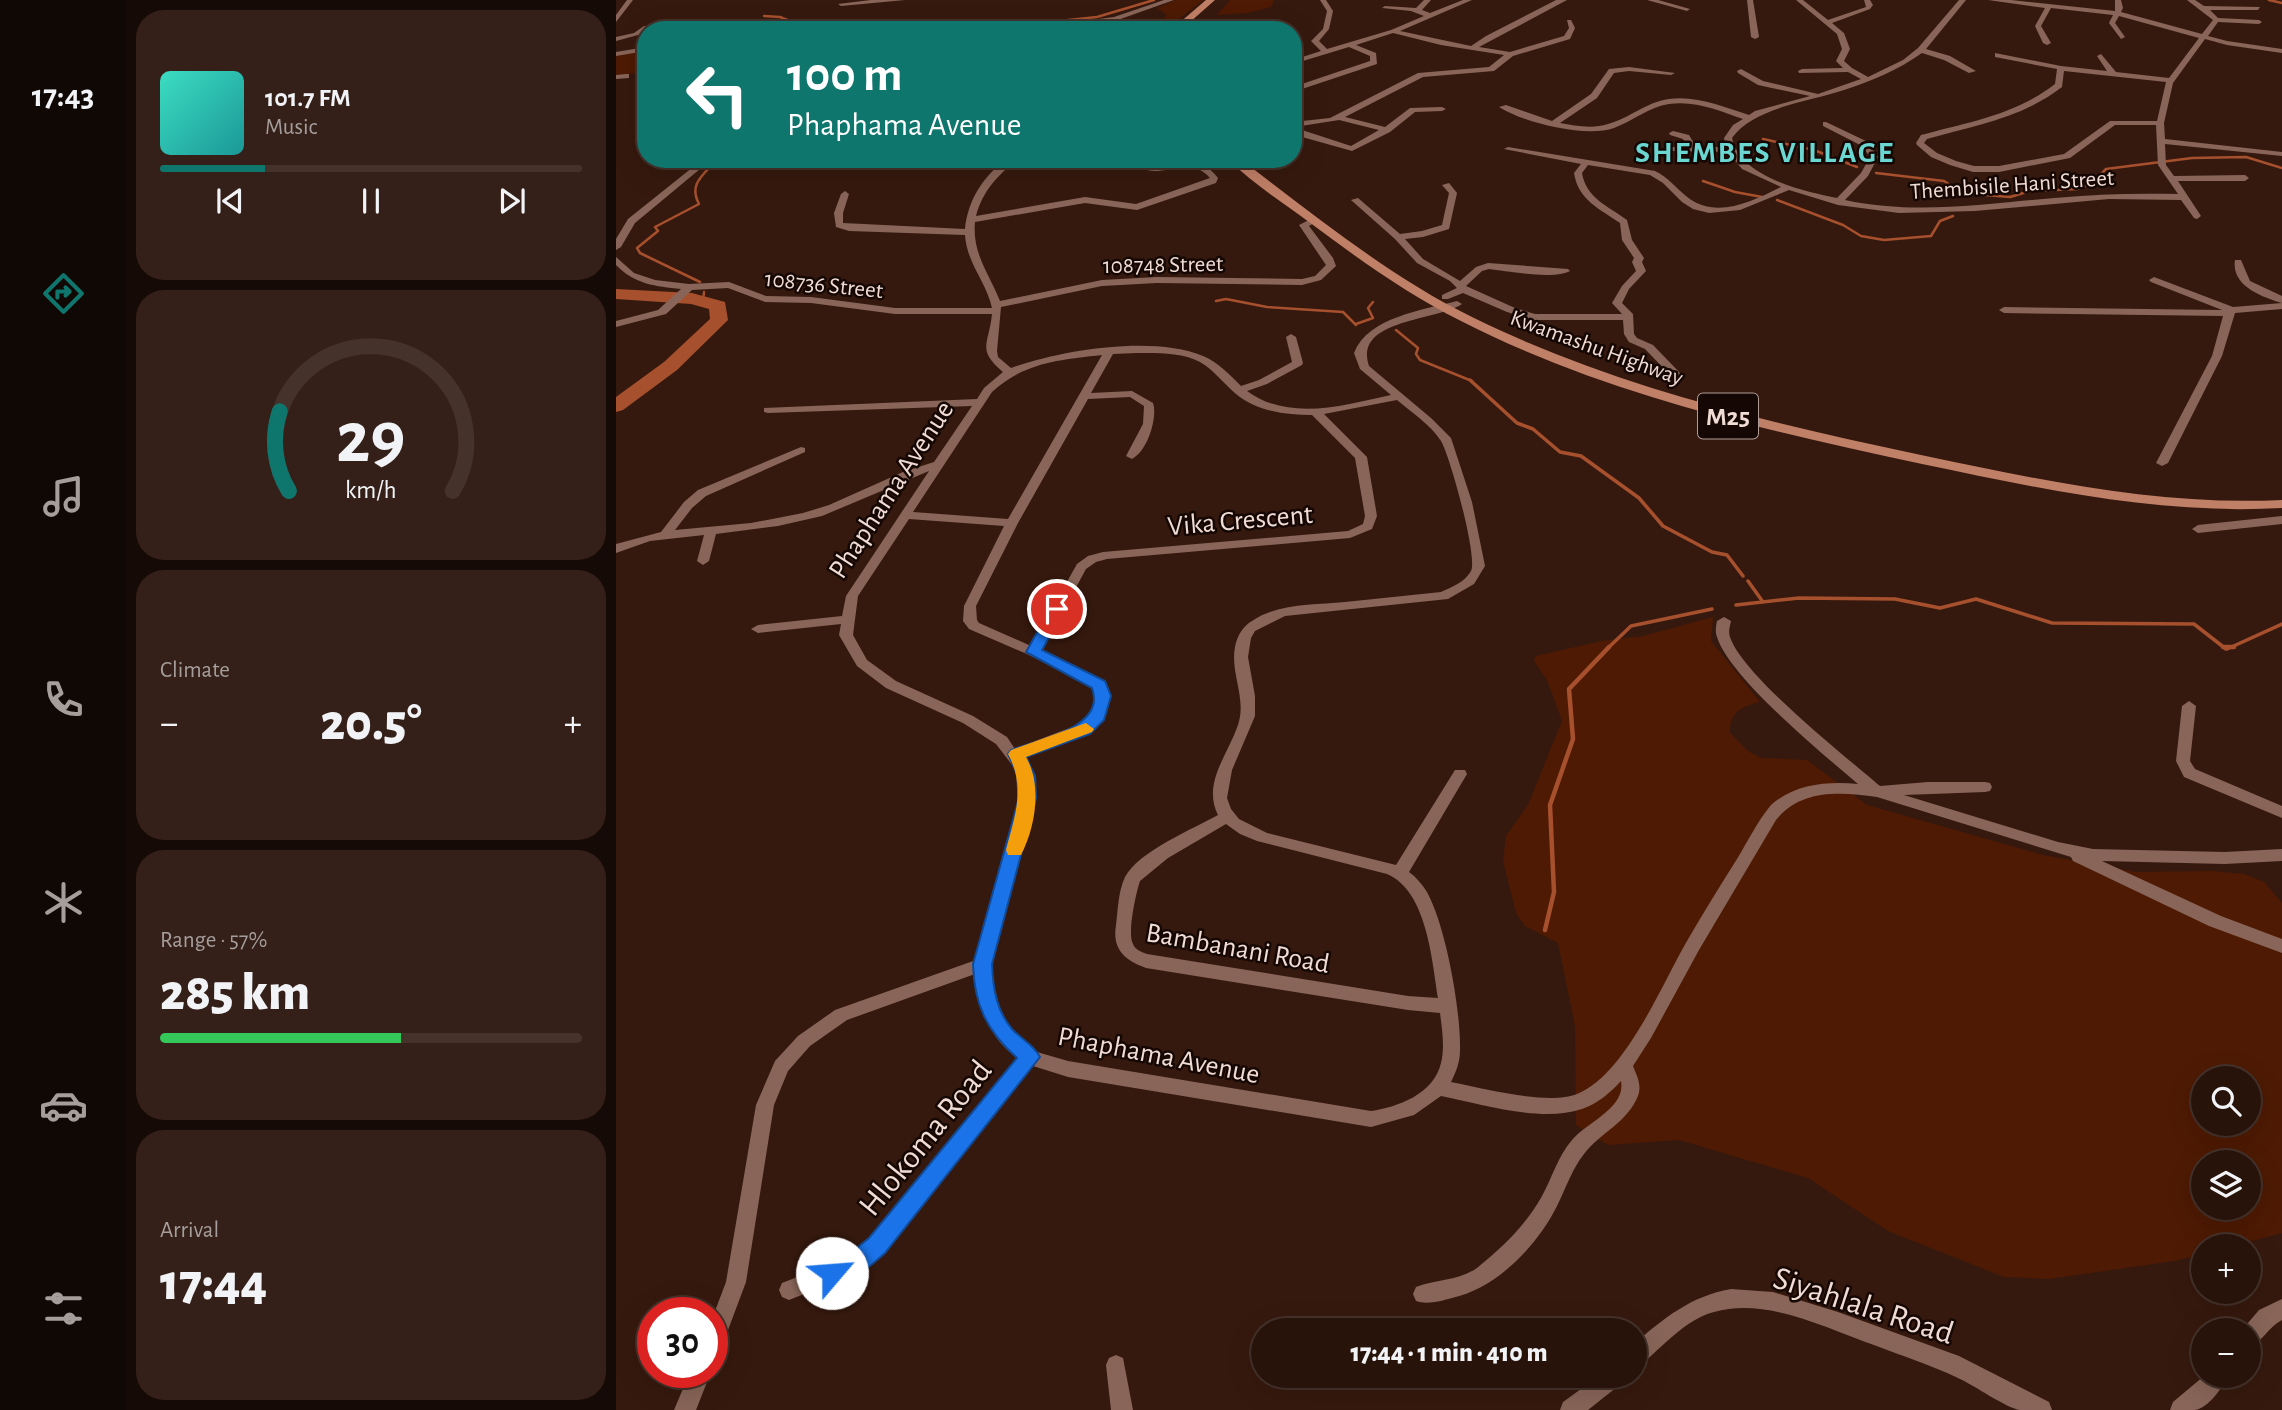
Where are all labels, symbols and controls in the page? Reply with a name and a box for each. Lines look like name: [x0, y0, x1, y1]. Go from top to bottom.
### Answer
icon: left: [672, 49, 763, 140]
text: 100 m: [787, 51, 903, 100]
text: 17:43: [32, 80, 94, 112]
text: 101.7 FM: [265, 85, 351, 111]
text: Phaphama Avenue: [787, 109, 1021, 141]
text: Music: [265, 116, 317, 139]
district label: SHEMBES VILLAGE: [1635, 138, 1895, 168]
street label: Thembisile Hani Street: [1909, 167, 2116, 204]
icon: previous: [211, 182, 249, 220]
icon: pause: [352, 182, 390, 220]
icon: next: [493, 182, 531, 220]
street label: 108748 Street: [1103, 253, 1224, 278]
street label: 108736 Street: [764, 268, 885, 303]
icon: directions: [39, 269, 88, 318]
street label: Kwamashu Highway: [1507, 307, 1686, 390]
road number: M25: [1698, 394, 1758, 438]
street label: Phaphama Avenue: [824, 396, 959, 584]
text: 29: [336, 403, 406, 476]
icon: music: [39, 472, 88, 521]
text: km/h: [345, 478, 397, 503]
street label: Vika Crescent: [1166, 501, 1314, 541]
pin: [1027, 579, 1087, 639]
icon: arrive: [1038, 590, 1076, 628]
text: Climate: [160, 659, 230, 682]
icon: phone: [39, 675, 88, 724]
text: 20.5°: [320, 697, 422, 749]
text: −: [160, 705, 178, 743]
text: +: [564, 705, 582, 743]
icon: climate: [39, 878, 88, 927]
street label: Bambanani Road: [1144, 919, 1332, 979]
text: Range · 57%: [160, 929, 267, 952]
text: 285 km: [160, 967, 310, 1019]
street label: Phaphama Avenue: [1055, 1023, 1262, 1089]
street label: Hlokoma Road: [853, 1054, 999, 1223]
map controls: [2191, 1066, 2261, 1388]
button: search: [2191, 1066, 2261, 1136]
icon: car: [39, 1081, 88, 1130]
button: layers: [2191, 1150, 2261, 1220]
text: Arrival: [160, 1219, 219, 1242]
button: +: [2191, 1234, 2261, 1304]
position arrow: [795, 1236, 869, 1310]
text: 17:44: [160, 1257, 267, 1309]
street label: Siyahlala Road: [1769, 1262, 1957, 1351]
icon: filters: [39, 1284, 88, 1333]
speed limit sign: 30: [637, 1297, 728, 1388]
button: −: [2191, 1318, 2261, 1388]
text: 17:44 · 1 min · 410 m: [1350, 1340, 1548, 1366]

